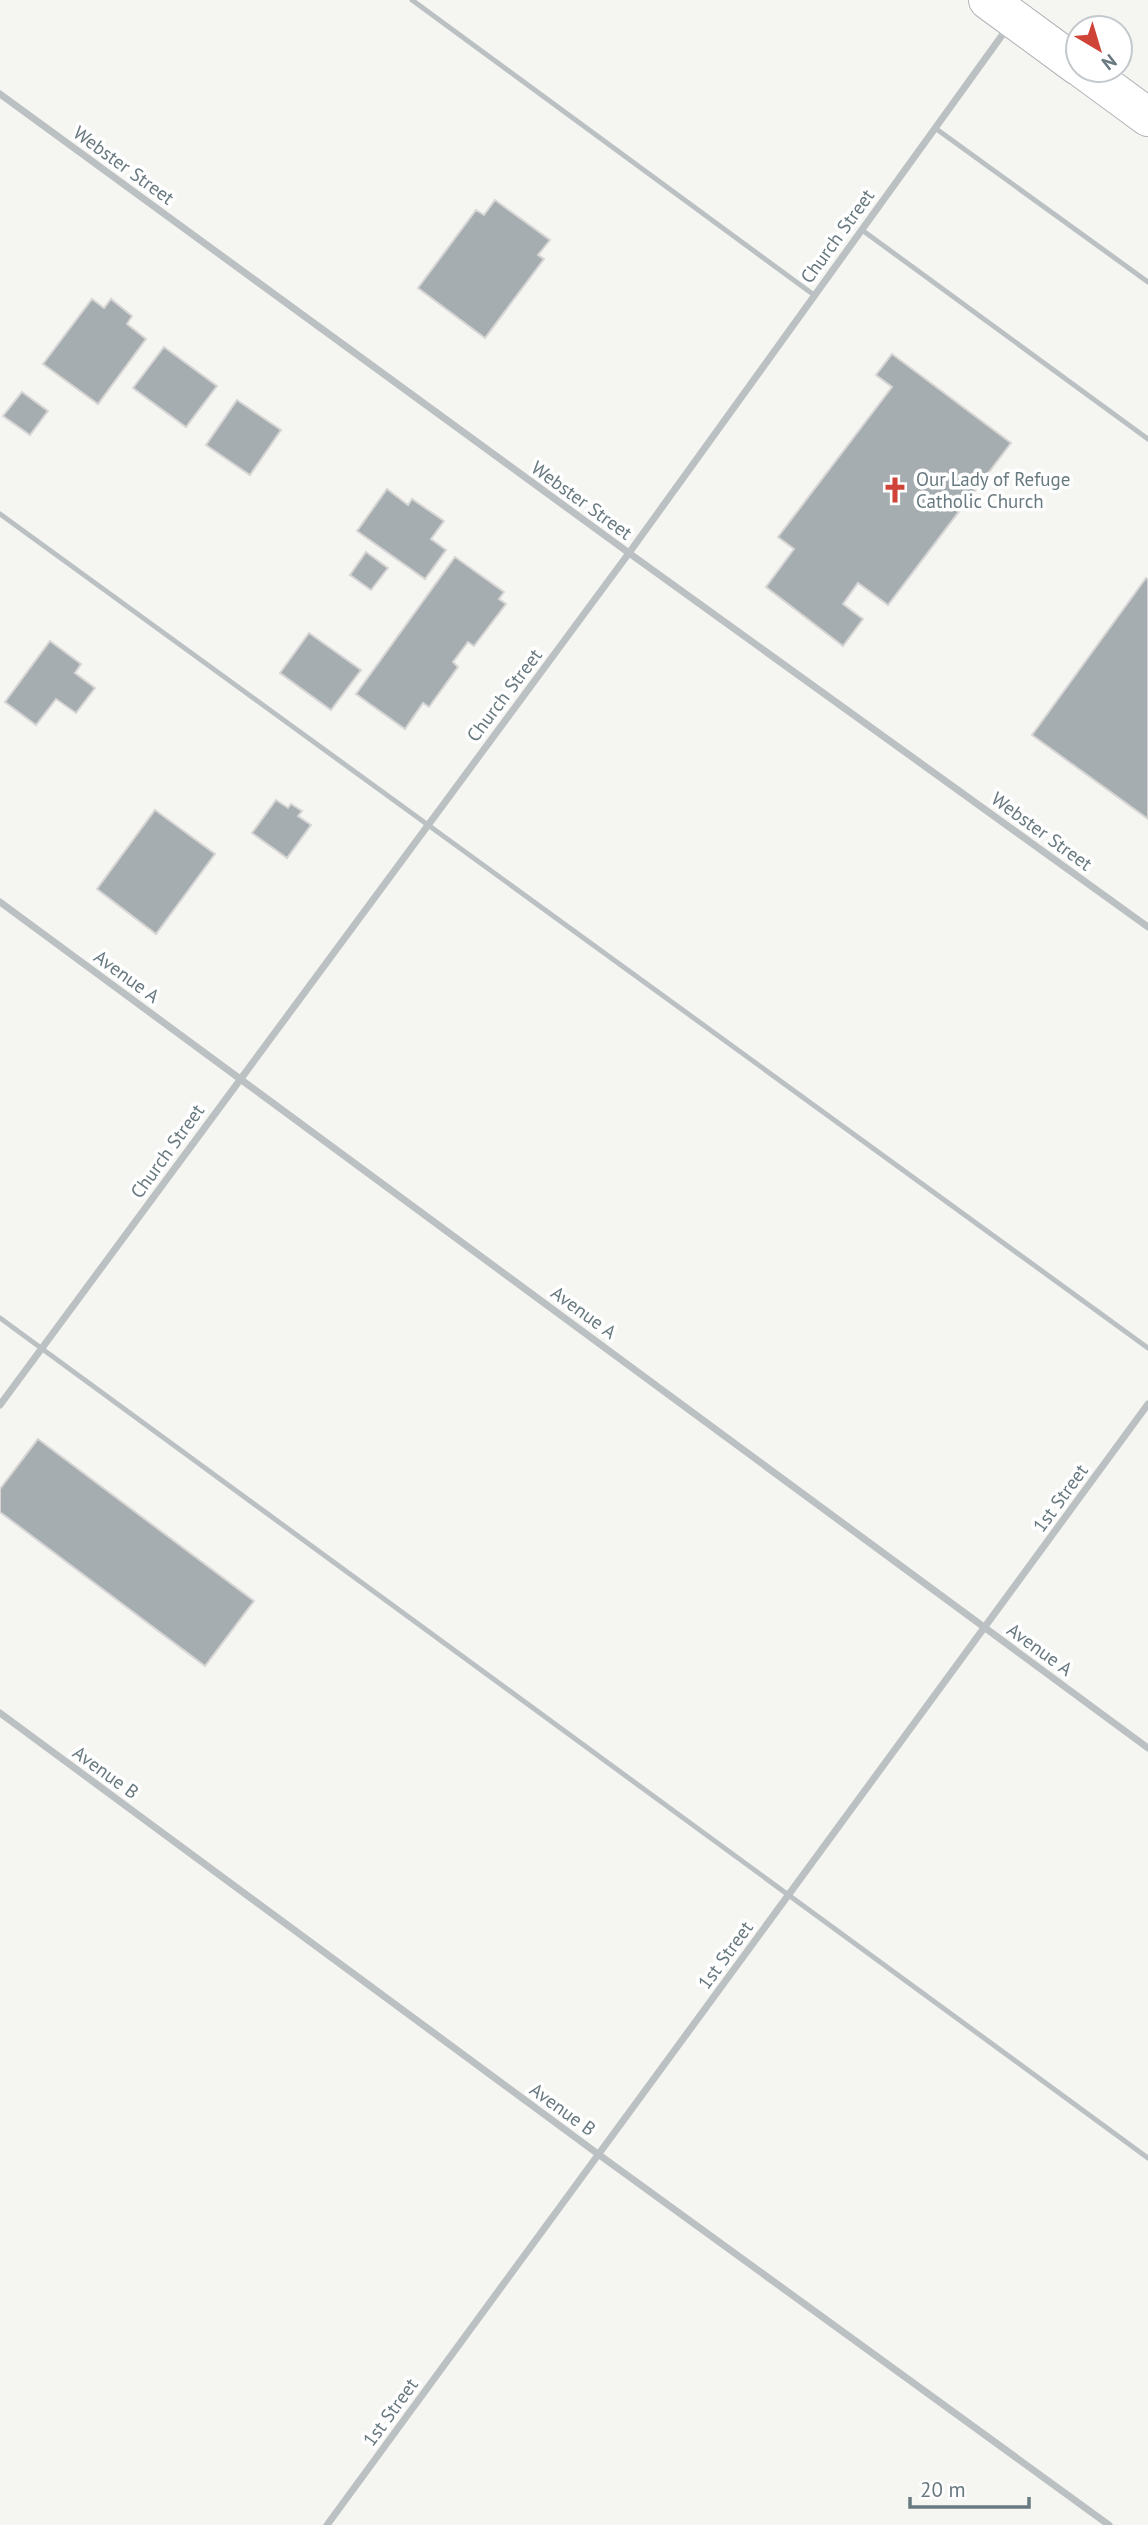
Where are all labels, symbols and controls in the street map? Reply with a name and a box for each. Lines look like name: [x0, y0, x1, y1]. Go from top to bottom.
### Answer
north arrow: [1064, 14, 1134, 84]
text: N: [1097, 49, 1122, 76]
street label: Webster Street: [69, 120, 180, 210]
street label: Church Street: [795, 184, 880, 288]
street label: Webster Street: [527, 455, 638, 545]
place label: Our Lady of Refuge Catholic Church: [916, 467, 1070, 513]
church icon: Our Lady of Refuge Catholic Church: [880, 475, 910, 505]
street label: Church Street: [461, 643, 547, 746]
street label: Webster Street: [987, 786, 1098, 876]
street label: Avenue A: [90, 944, 164, 1008]
street label: Church Street: [125, 1099, 210, 1203]
street label: Avenue A: [547, 1280, 621, 1344]
street label: 1st Street: [1027, 1459, 1093, 1537]
street label: Avenue A: [1003, 1617, 1077, 1681]
street label: Avenue B: [68, 1740, 144, 1804]
street label: 1st Street: [692, 1916, 758, 1994]
street label: Avenue B: [525, 2077, 601, 2141]
street label: 1st Street: [357, 2373, 423, 2451]
scale bar: [910, 2466, 1029, 2510]
text: 20 m: [920, 2476, 966, 2503]

